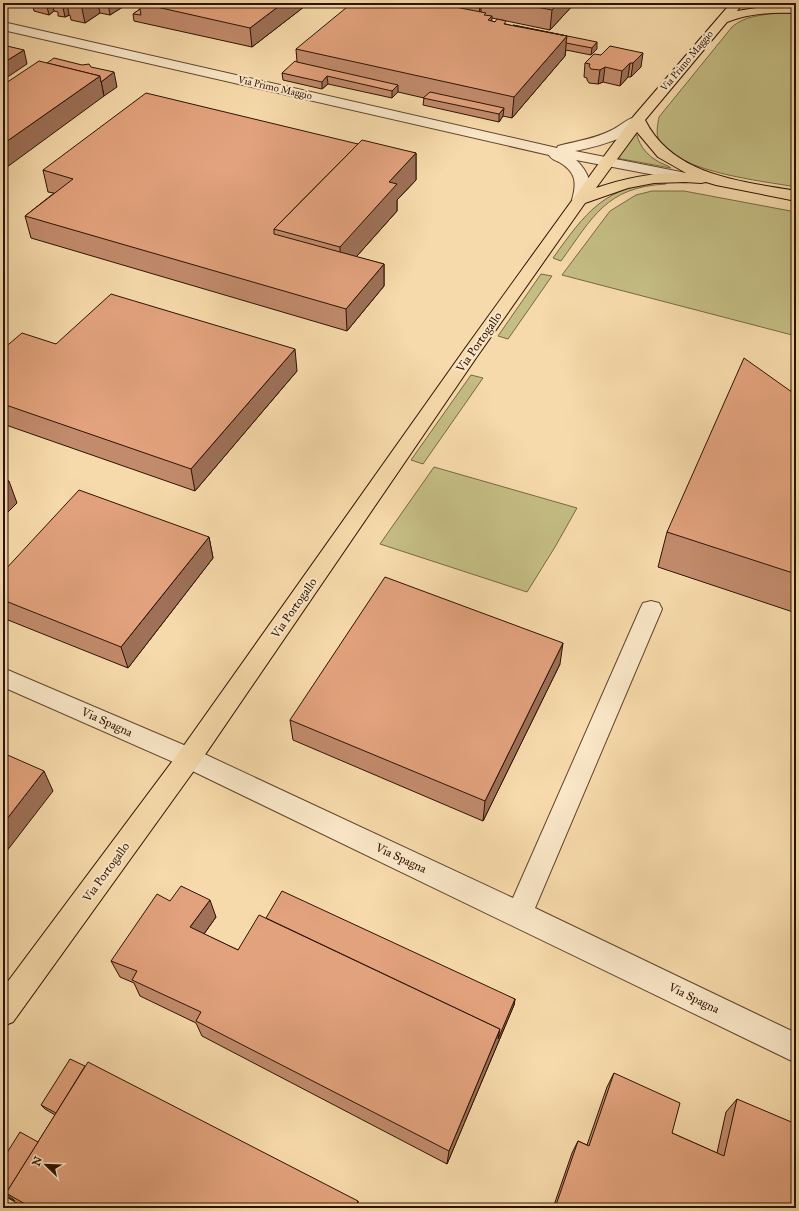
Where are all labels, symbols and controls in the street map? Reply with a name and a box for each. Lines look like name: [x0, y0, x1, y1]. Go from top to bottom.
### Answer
street label: Via Primo Maggio: [657, 28, 716, 95]
street label: Via Primo Maggio: [236, 73, 313, 102]
street label: Via Portogallo: [453, 309, 506, 376]
street label: Via Portogallo: [268, 575, 321, 642]
street label: Via Spagna: [78, 704, 136, 741]
street label: Via Portogallo: [79, 840, 133, 906]
street label: Via Spagna: [372, 840, 429, 877]
street label: Via Spagna: [665, 979, 722, 1018]
north arrow: [26, 1145, 66, 1185]
text: N: [29, 1154, 45, 1168]

